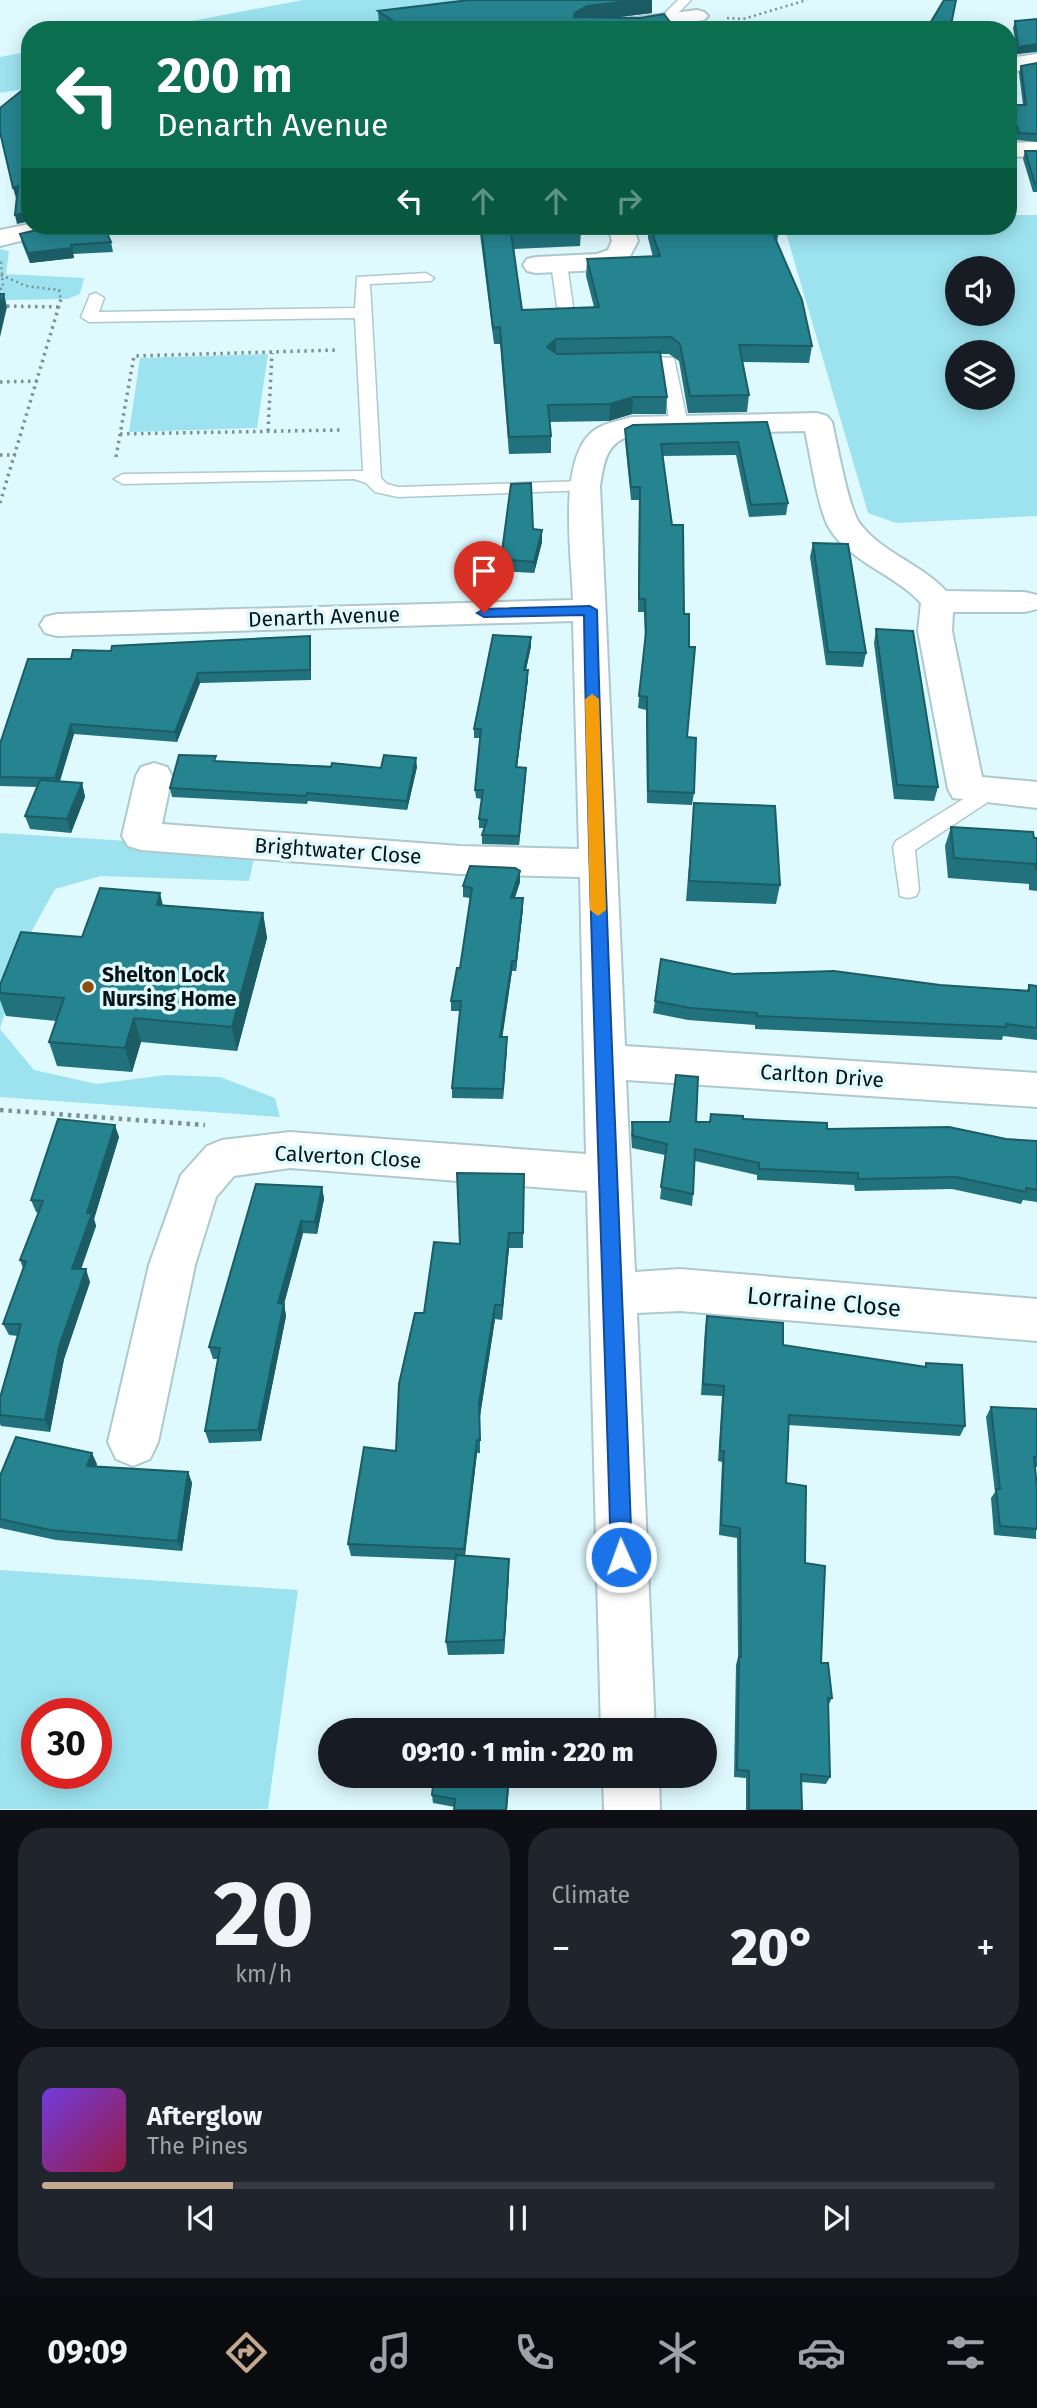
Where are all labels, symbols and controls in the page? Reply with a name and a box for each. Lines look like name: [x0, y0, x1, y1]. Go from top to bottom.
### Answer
text: 200 m: [157, 46, 293, 105]
icon: left: [42, 49, 133, 140]
text: Denarth Avenue: [157, 106, 389, 144]
icon: left: [391, 182, 429, 220]
icon: ahead: [464, 182, 502, 220]
icon: ahead: [537, 182, 575, 220]
icon: right: [610, 182, 648, 220]
map controls: [945, 256, 1015, 410]
button: sound: [945, 256, 1015, 326]
button: layers: [945, 340, 1015, 410]
pin: [454, 541, 514, 613]
icon: arrive: [465, 552, 503, 590]
street label: Denarth Avenue: [248, 601, 400, 633]
street label: Brightwater Close: [254, 832, 422, 870]
place label: Shelton Lock Nursing Home: [102, 962, 237, 1012]
marker: Shelton Lock Nursing Home: [80, 979, 96, 995]
street label: Carlton Drive: [759, 1059, 885, 1093]
street label: Calverton Close: [274, 1140, 422, 1174]
street label: Lorraine Close: [746, 1281, 902, 1323]
position arrow: [584, 1520, 658, 1594]
speed limit sign: 30: [21, 1698, 112, 1789]
text: 09:10 · 1 min · 220 m: [401, 1737, 634, 1768]
text: 20: [214, 1860, 314, 1969]
text: Climate: [552, 1881, 630, 1909]
text: 20°: [731, 1916, 816, 1979]
text: −: [552, 1925, 571, 1971]
text: +: [976, 1925, 995, 1971]
text: km/h: [235, 1960, 292, 1988]
text: Afterglow: [147, 2101, 262, 2132]
text: The Pines: [147, 2132, 248, 2160]
icon: previous: [182, 2199, 220, 2237]
icon: pause: [499, 2199, 537, 2237]
icon: next: [817, 2199, 855, 2237]
icon: directions: [222, 2328, 271, 2377]
icon: music: [366, 2328, 415, 2377]
icon: phone: [510, 2328, 559, 2377]
icon: climate: [653, 2328, 702, 2377]
icon: car: [797, 2328, 846, 2377]
icon: filters: [941, 2328, 990, 2377]
text: 09:09: [47, 2333, 128, 2371]

